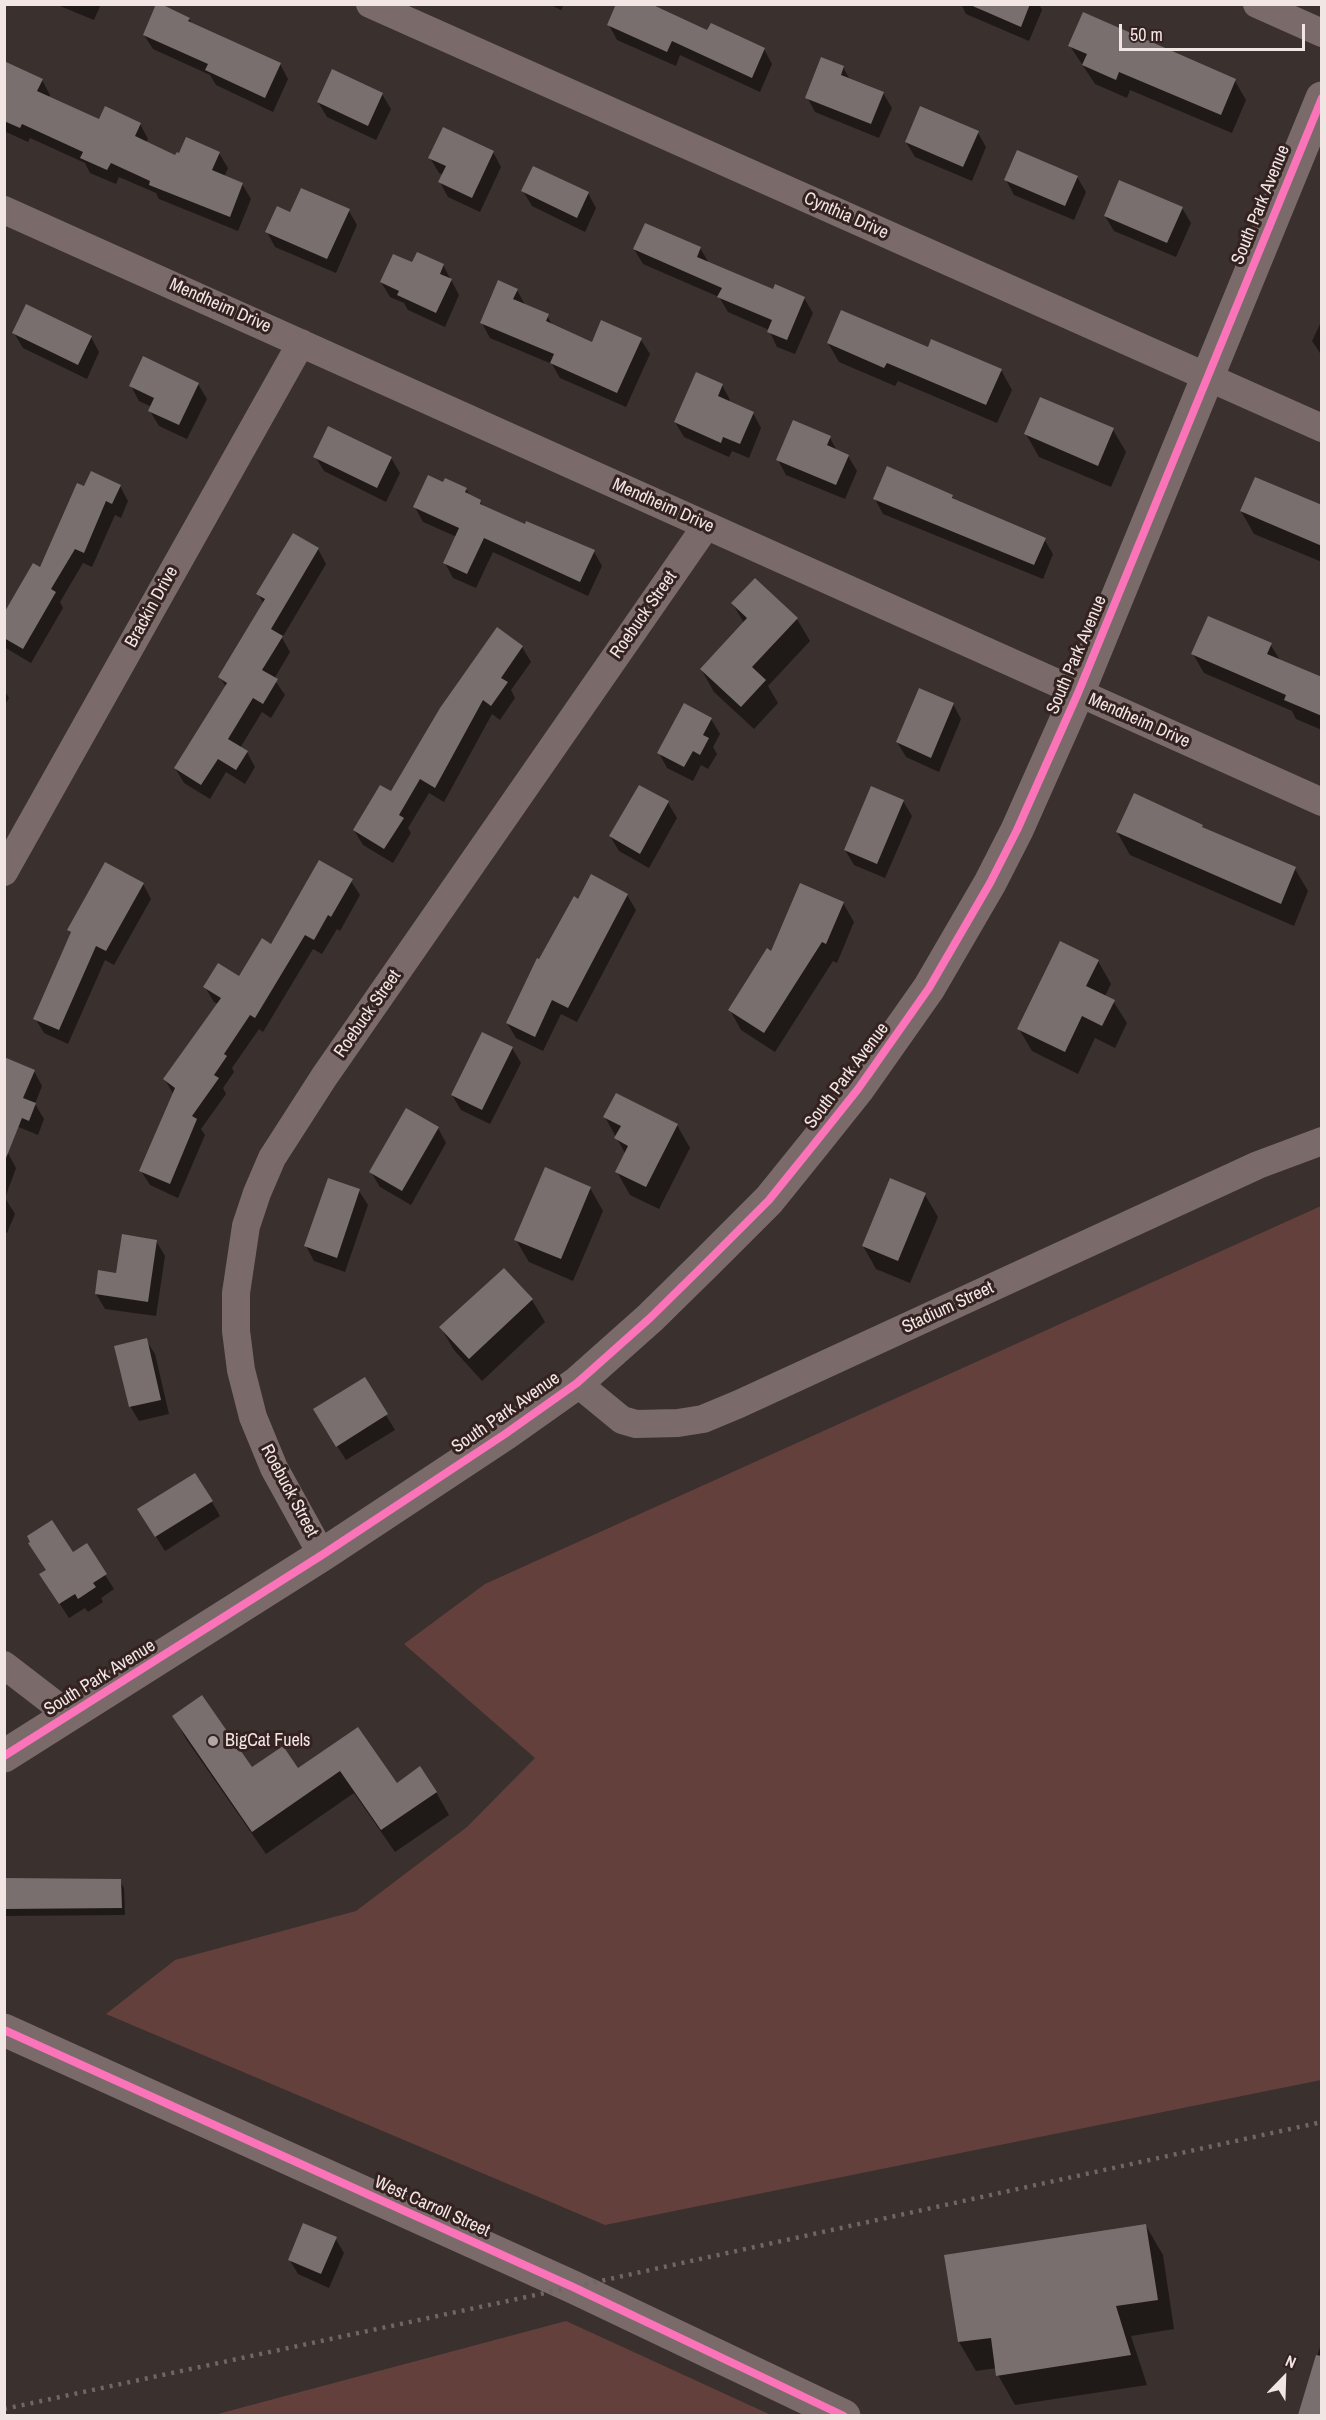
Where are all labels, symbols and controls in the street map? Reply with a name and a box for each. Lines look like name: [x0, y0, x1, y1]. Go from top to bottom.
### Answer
scale bar: [1122, 12, 1308, 50]
text: 50 m: [1130, 22, 1163, 47]
street label: South Park Avenue: [1227, 142, 1295, 268]
street label: Cynthia Drive: [800, 188, 892, 244]
street label: Mendheim Drive: [166, 274, 274, 338]
street label: Mendheim Drive: [609, 474, 717, 538]
street label: Brackin Drive: [121, 563, 183, 651]
street label: Roebuck Street: [606, 567, 682, 663]
street label: South Park Avenue: [1042, 592, 1112, 718]
street label: Mendheim Drive: [1085, 689, 1193, 753]
street label: Roebuck Street: [330, 966, 406, 1062]
street label: South Park Avenue: [800, 1019, 894, 1133]
street label: Stadium Street: [899, 1277, 997, 1339]
street label: South Park Avenue: [448, 1368, 564, 1458]
street label: Roebuck Street: [256, 1441, 322, 1541]
street label: South Park Avenue: [40, 1635, 160, 1721]
place label: BigCat Fuels: [225, 1730, 310, 1752]
marker: BigCat Fuels: [206, 1734, 220, 1748]
street label: West Carroll Street: [371, 2172, 493, 2242]
north arrow: [1254, 2348, 1314, 2408]
text: N: [1282, 2349, 1300, 2373]

